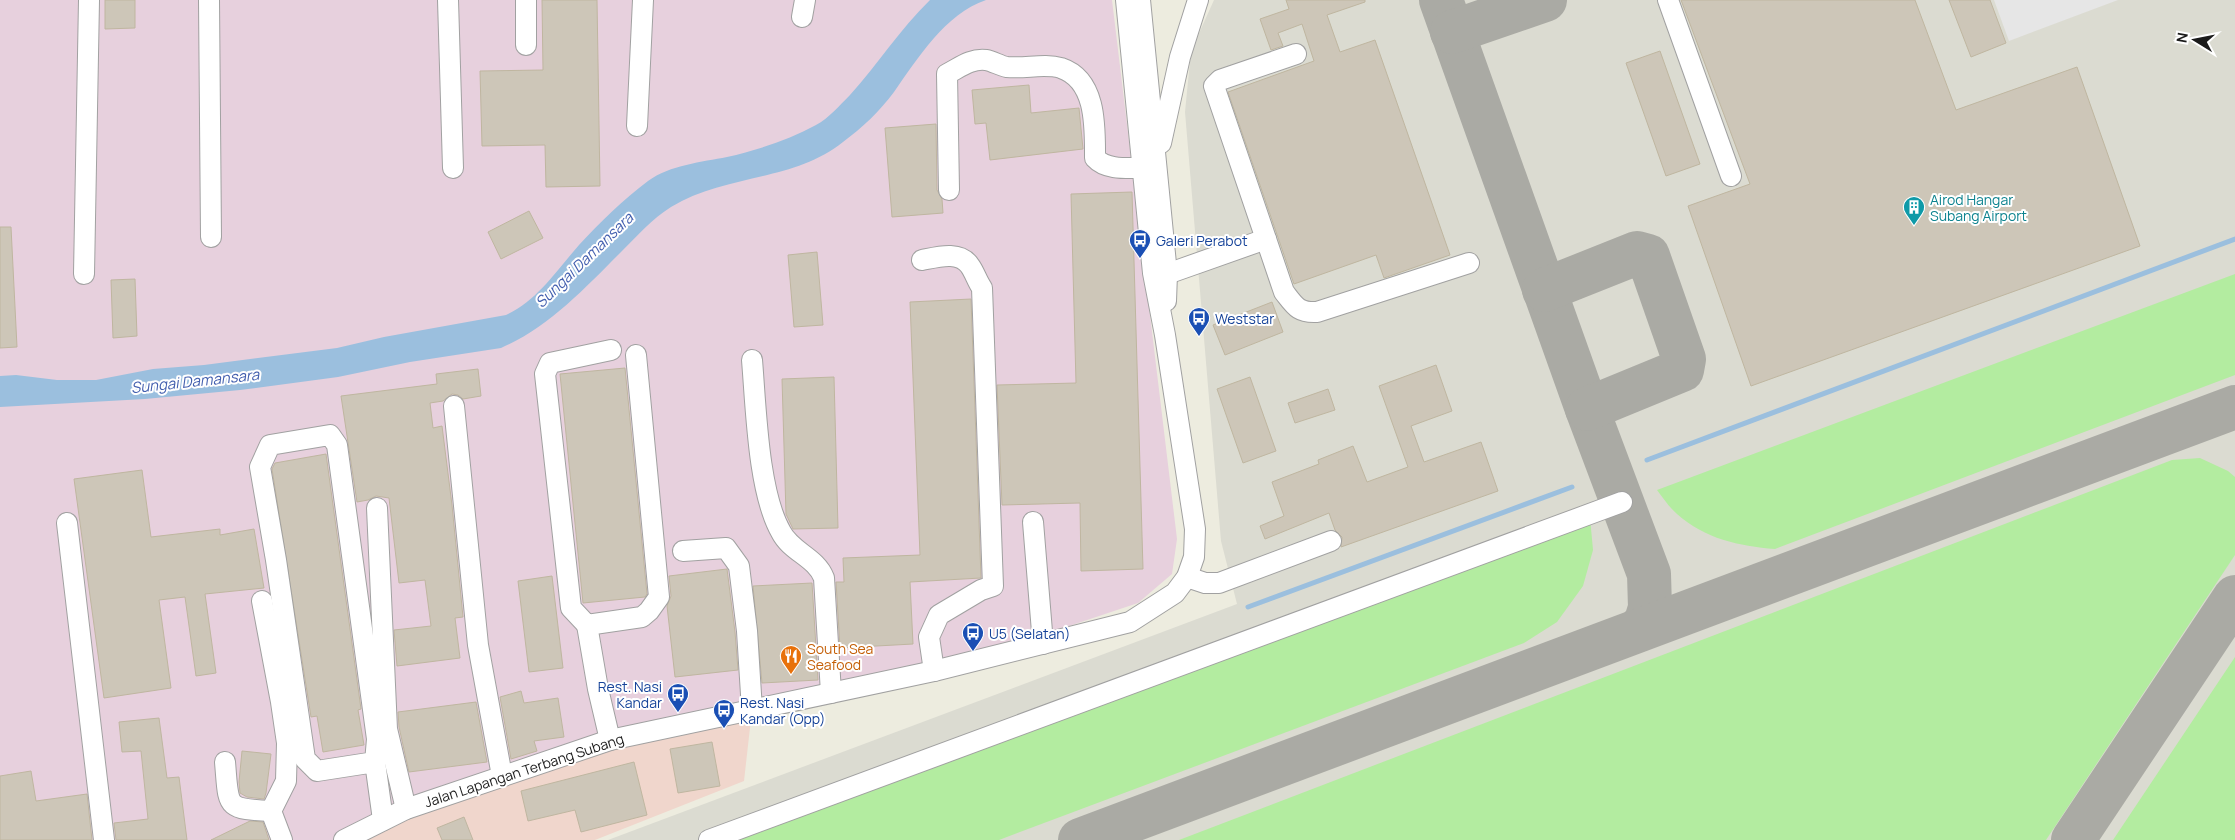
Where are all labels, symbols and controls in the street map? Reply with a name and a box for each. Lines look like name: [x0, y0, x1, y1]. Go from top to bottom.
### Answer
north arrow: [2170, 15, 2220, 65]
text: N: [2171, 31, 2192, 44]
place label: Airod Hangar Subang Airport: [1930, 190, 2027, 225]
building icon: Airod Hangar Subang Airport: [1902, 195, 1926, 226]
water label: Sungai Damansara: [530, 207, 638, 312]
bus stop icon: Galeri Perabot: [1128, 228, 1152, 259]
place label: Galeri Perabot: [1156, 231, 1248, 250]
bus stop icon: Weststar: [1187, 306, 1211, 337]
place label: Weststar: [1215, 309, 1274, 328]
water label: Sungai Damansara: [130, 364, 261, 398]
bus stop icon: U5 (Selatan): [961, 621, 985, 652]
place label: U5 (Selatan): [989, 624, 1070, 643]
place label: South Sea Seafood: [807, 639, 873, 674]
restaurant icon: South Sea Seafood: [779, 644, 803, 675]
place label: Rest. Nasi Kandar: [598, 677, 662, 712]
bus stop icon: Rest. Nasi Kandar: [666, 682, 690, 713]
place label: Rest. Nasi Kandar (Opp): [740, 693, 826, 728]
bus stop icon: Rest. Nasi Kandar (Opp): [712, 698, 736, 729]
street label: Jalan Lapangan Terbang Subang: [422, 729, 626, 811]

